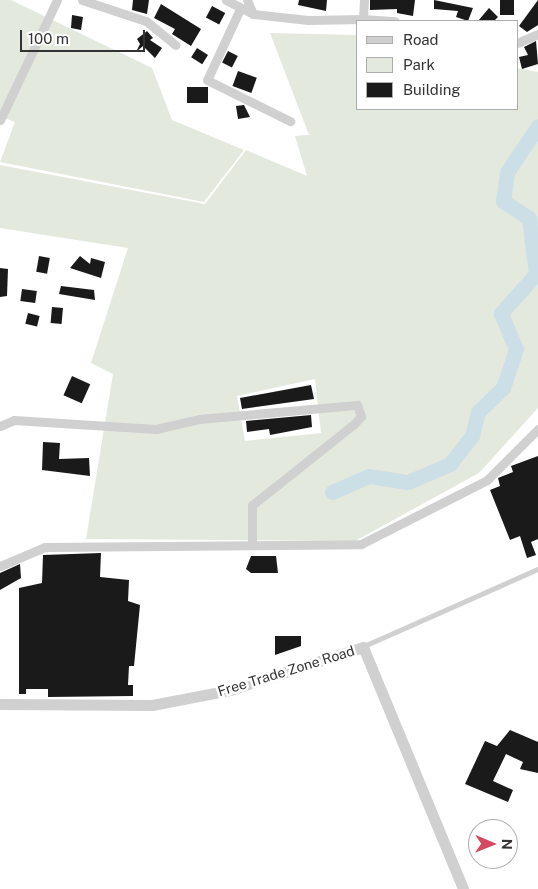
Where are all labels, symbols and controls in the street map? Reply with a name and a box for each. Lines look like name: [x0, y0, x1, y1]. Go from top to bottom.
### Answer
scale bar: [22, 20, 148, 52]
legend: [356, 20, 518, 110]
text: 100 m: [28, 30, 69, 47]
text: Road: [403, 31, 439, 48]
text: Park: [403, 56, 435, 73]
text: Building: [403, 81, 461, 98]
street label: Free Trade Zone Road: [215, 642, 357, 700]
north arrow: [468, 819, 518, 869]
text: N: [499, 839, 515, 850]

